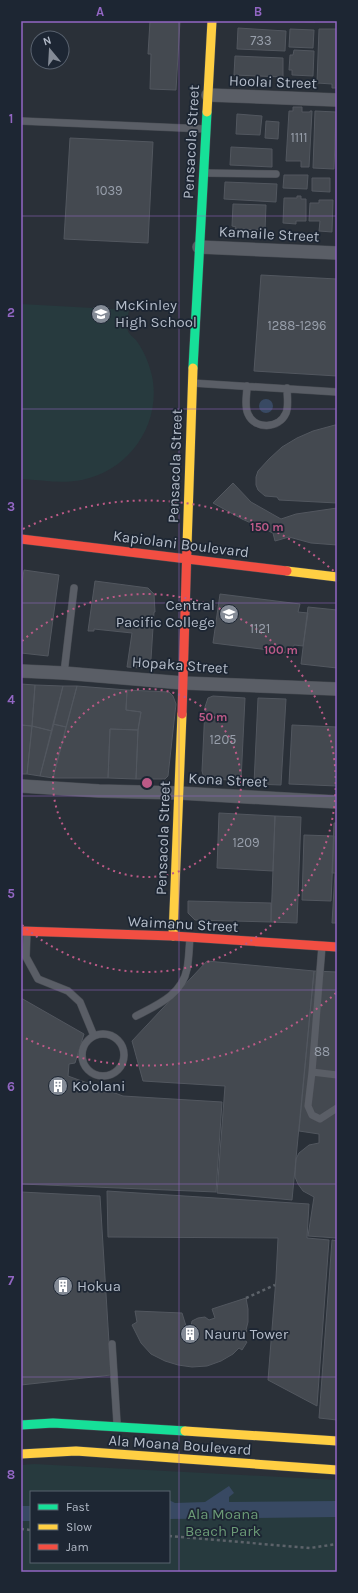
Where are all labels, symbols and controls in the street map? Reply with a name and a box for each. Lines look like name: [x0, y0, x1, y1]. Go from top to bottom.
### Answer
text: A: [96, 4, 104, 19]
text: B: [254, 4, 262, 19]
north arrow: [30, 30, 70, 70]
house number: 733: [250, 33, 272, 48]
text: N: [41, 34, 53, 48]
street label: Hoolai Street: [229, 71, 318, 93]
street label: Pensacola Street: [179, 84, 203, 200]
text: 1: [9, 111, 13, 126]
house number: 1111: [290, 130, 308, 145]
house number: 1039: [95, 183, 123, 198]
street label: Kamaile Street: [218, 222, 320, 246]
place label: McKinley High School: [115, 296, 197, 331]
school or university icon: McKinley High School: [90, 303, 112, 325]
text: 2: [7, 305, 15, 320]
house number: 1288-1296: [267, 318, 327, 333]
street label: Pensacola Street: [164, 408, 186, 523]
text: 3: [7, 499, 15, 514]
text: 150 m: [250, 520, 284, 534]
street label: Kapiolani Boulevard: [112, 527, 250, 561]
place label: Central Pacific College: [116, 596, 215, 631]
school or university icon: Central Pacific College: [218, 603, 240, 625]
house number: 1121: [250, 621, 270, 636]
text: 100 m: [264, 643, 298, 657]
street label: Hopaka Street: [131, 653, 229, 677]
text: 4: [7, 692, 15, 707]
text: 50 m: [199, 710, 228, 724]
house number: 1205: [210, 732, 236, 747]
street label: Kona Street: [188, 769, 268, 791]
centre of rings: [140, 776, 154, 790]
street label: Pensacola Street: [152, 780, 174, 895]
house number: 1209: [232, 835, 260, 850]
text: 5: [7, 886, 15, 901]
street label: Waimanu Street: [127, 912, 239, 936]
house number: 88: [314, 1044, 330, 1059]
building icon: Ko'olani: [47, 1075, 69, 1097]
place label: Ko'olani: [72, 1077, 126, 1095]
text: 6: [7, 1079, 15, 1094]
text: 7: [8, 1273, 15, 1288]
building icon: Hokua: [52, 1275, 74, 1297]
place label: Hokua: [77, 1277, 121, 1295]
building icon: Nauru Tower: [179, 1323, 201, 1345]
place label: Nauru Tower: [204, 1325, 289, 1343]
street label: Ala Moana Boulevard: [108, 1431, 252, 1459]
text: 8: [7, 1467, 15, 1482]
legend: [30, 1491, 170, 1563]
text: Fast: [66, 1500, 90, 1514]
park label: Ala Moana Beach Park: [185, 1505, 261, 1540]
text: Slow: [66, 1520, 92, 1534]
text: Jam: [66, 1540, 89, 1554]

